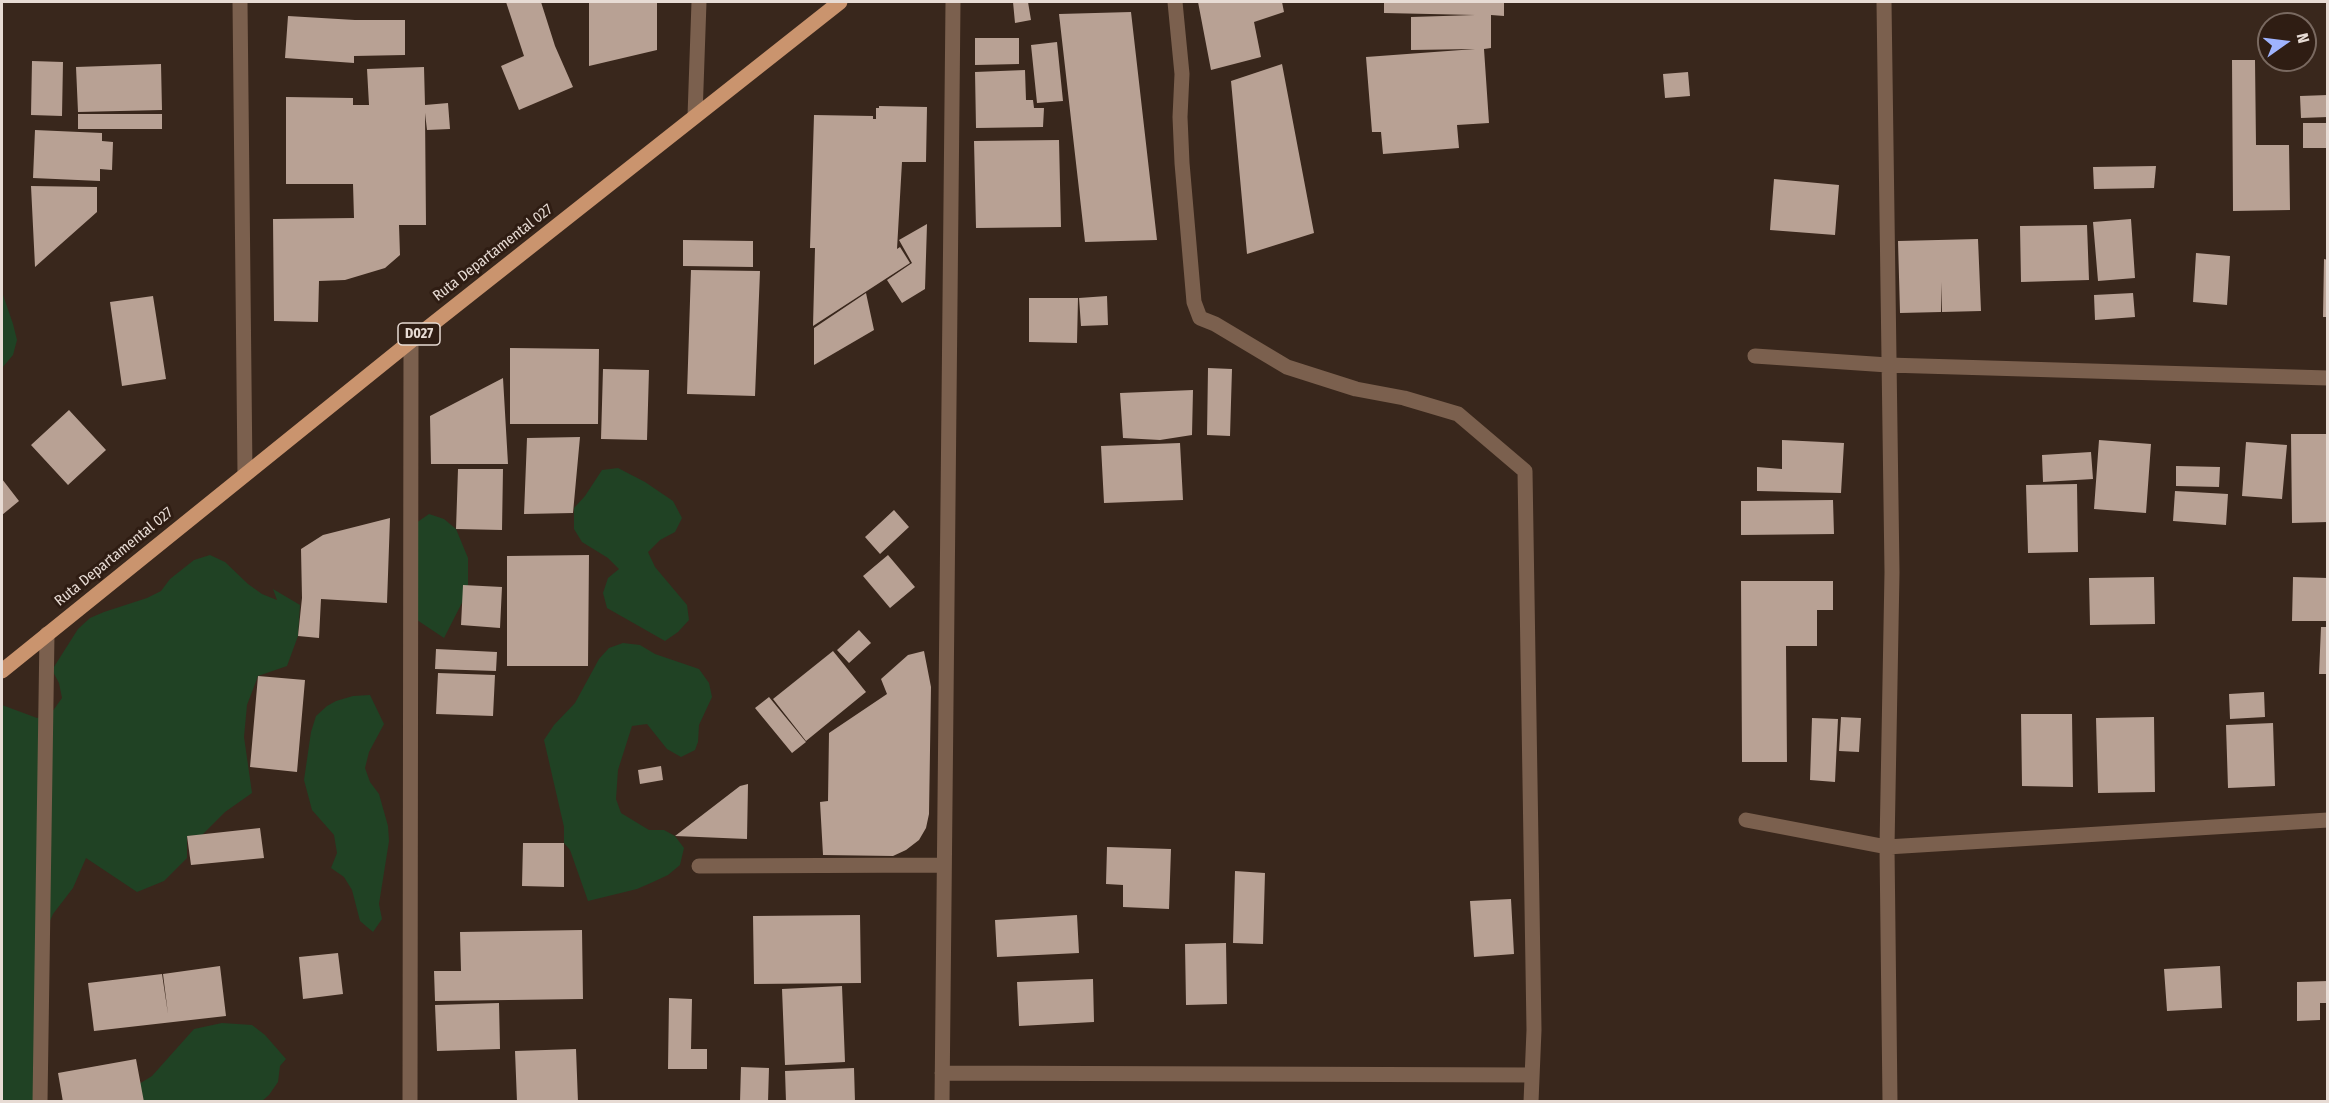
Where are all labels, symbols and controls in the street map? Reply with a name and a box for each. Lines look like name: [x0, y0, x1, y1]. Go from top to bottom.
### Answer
north arrow: [2257, 12, 2317, 72]
text: N: [2293, 31, 2313, 45]
street label: Ruta Departamental 027: [430, 201, 556, 305]
road number: D027: [398, 323, 440, 345]
street label: Ruta Departamental 027: [51, 504, 177, 610]

